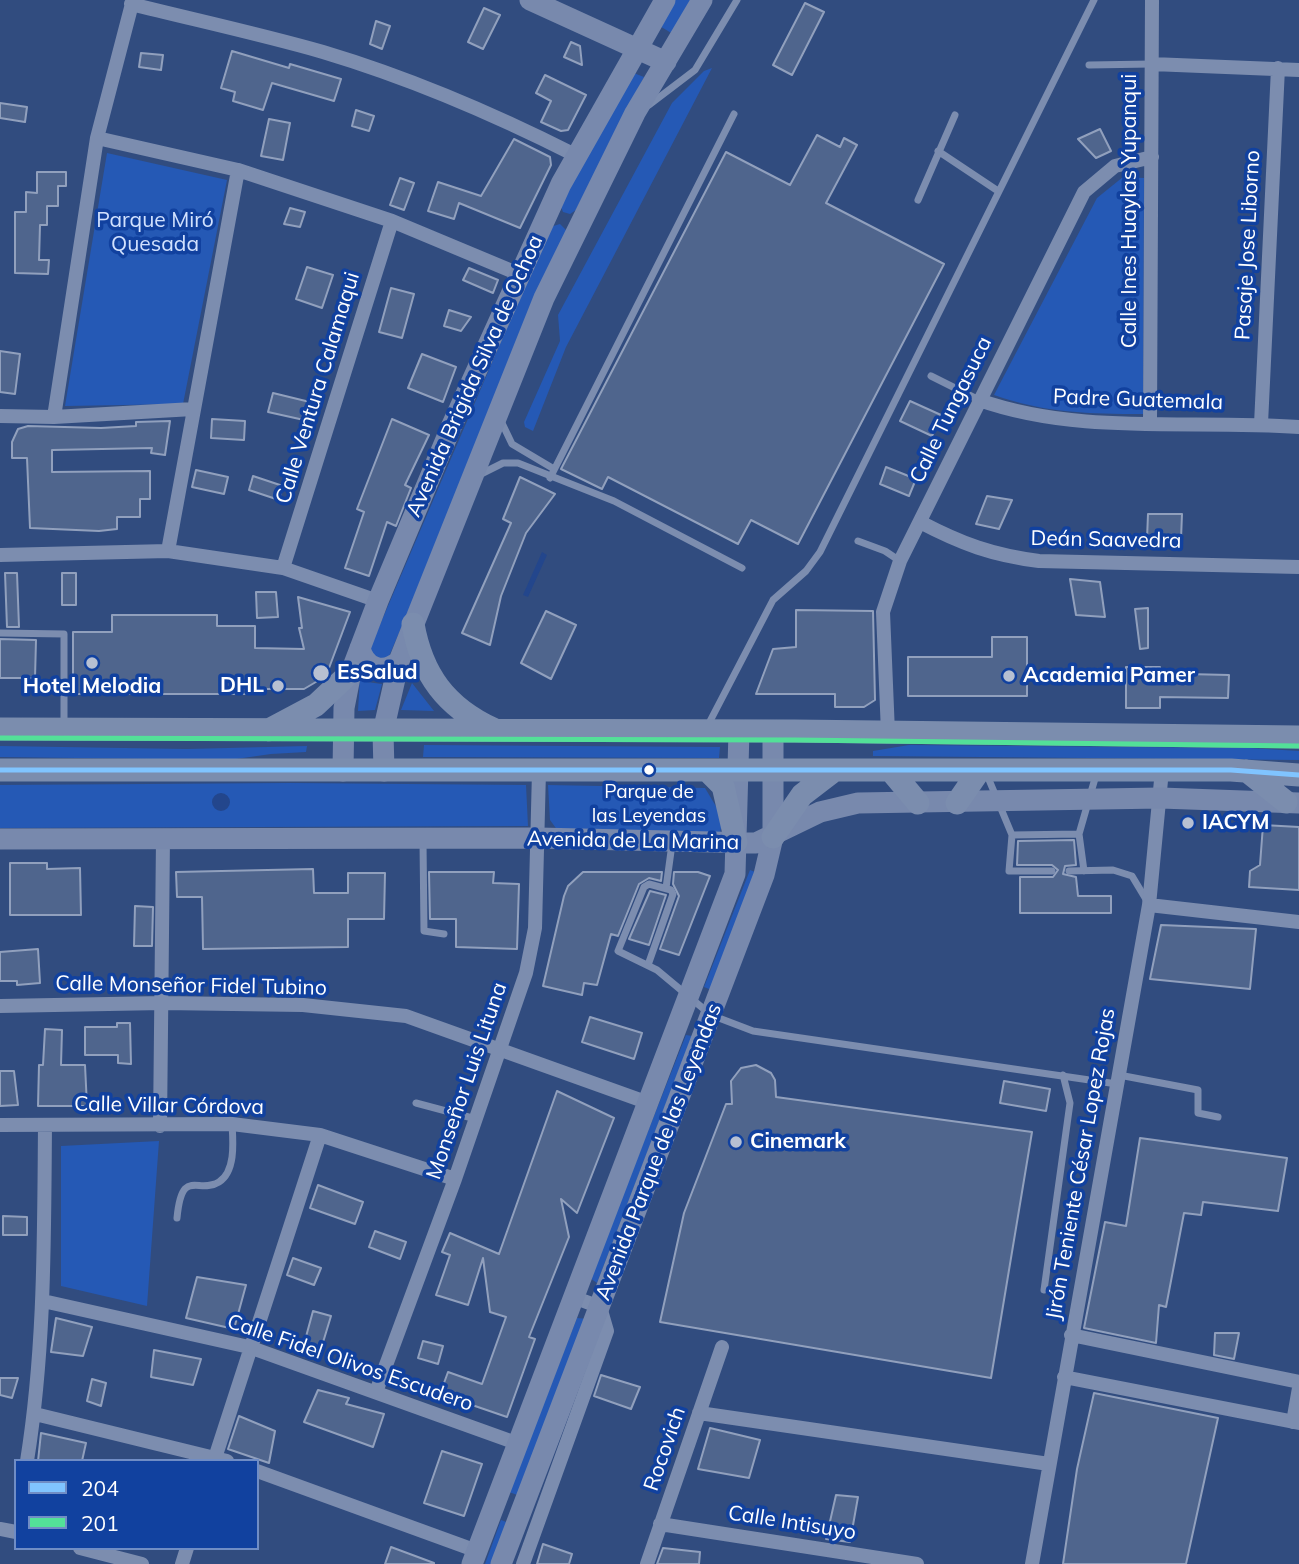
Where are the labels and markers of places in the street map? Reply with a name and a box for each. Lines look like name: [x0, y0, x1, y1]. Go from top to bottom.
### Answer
marker: Hotel Melodia: [84, 655, 100, 671]
place label: EsSalud: [337, 660, 417, 686]
marker: EsSalud: [311, 663, 331, 683]
place label: Academia Pamer: [1023, 663, 1195, 689]
marker: Academia Pamer: [1001, 668, 1017, 684]
place label: DHL: [220, 673, 264, 699]
place label: Hotel Melodia: [23, 674, 161, 700]
marker: DHL: [270, 678, 286, 694]
marker: Parque de las Leyendas: [642, 763, 656, 777]
place label: Parque de las Leyendas: [592, 781, 706, 825]
place label: IACYM: [1202, 810, 1270, 836]
marker: IACYM: [1180, 815, 1196, 831]
place label: Cinemark: [750, 1129, 846, 1155]
marker: Cinemark: [728, 1134, 744, 1150]

